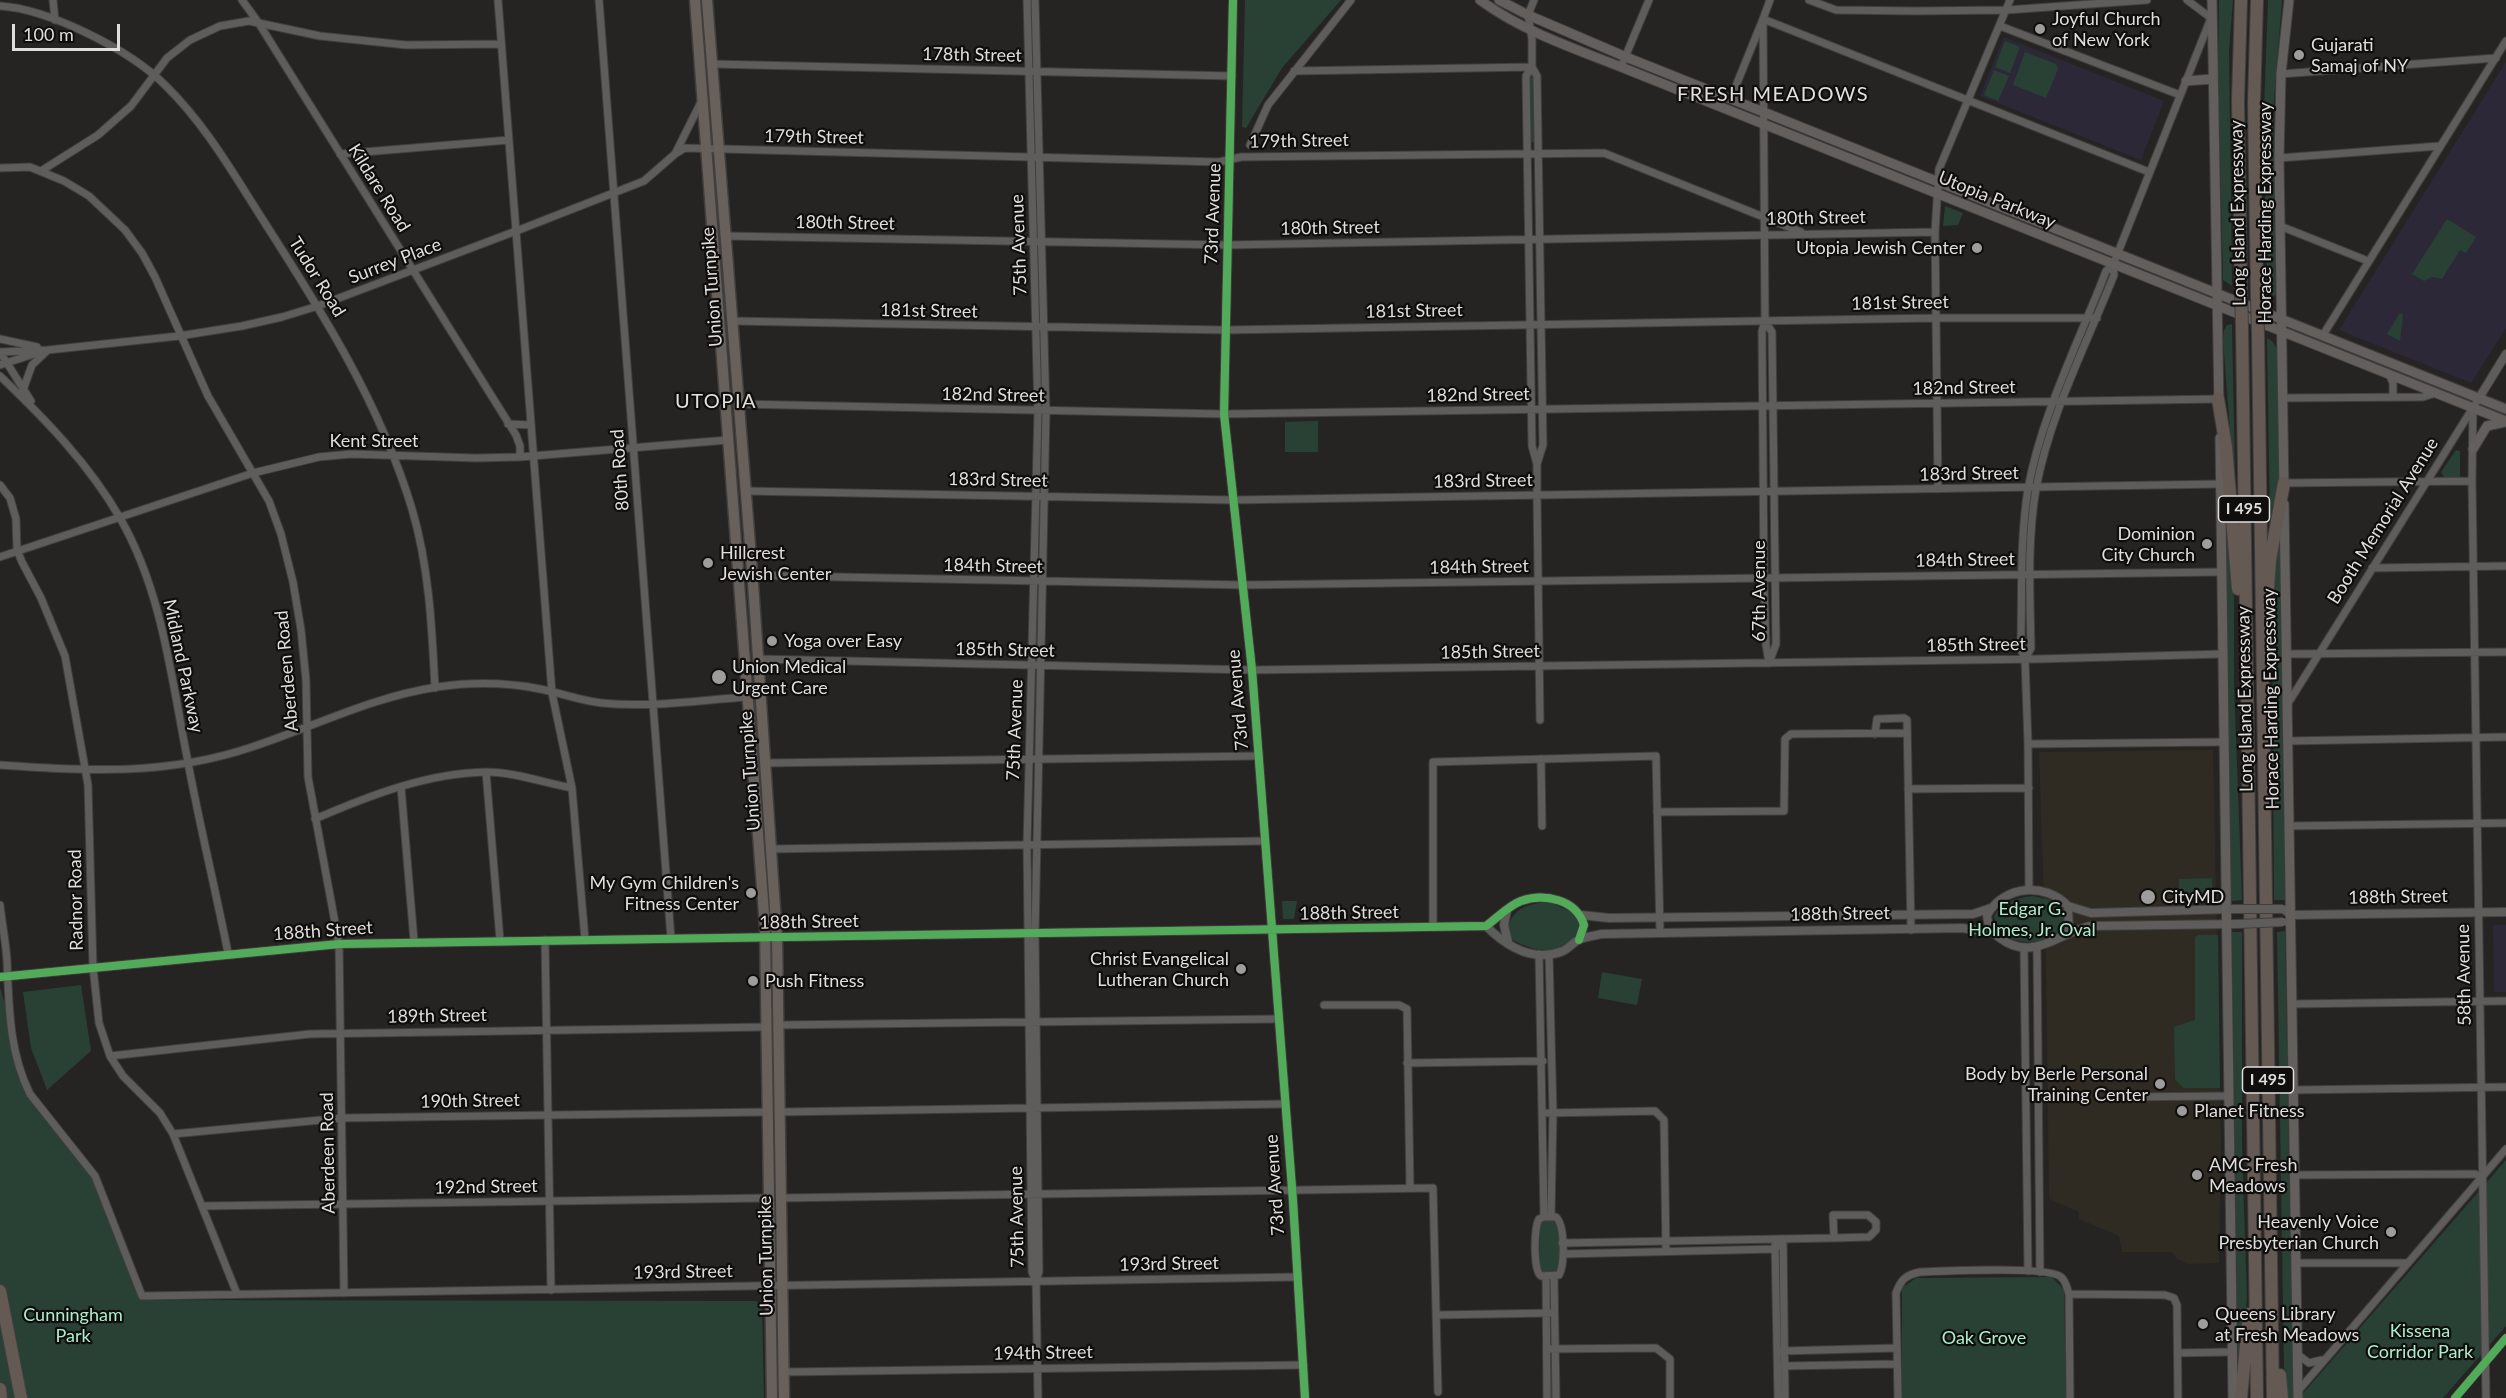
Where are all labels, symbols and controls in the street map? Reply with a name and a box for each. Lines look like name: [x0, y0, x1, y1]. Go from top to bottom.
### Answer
place label: Joyful Church of New York: [2052, 8, 2161, 50]
scale bar: [15, 12, 123, 50]
marker: Joyful Church of New York: [2033, 22, 2047, 36]
text: 100 m: [23, 23, 74, 45]
place label: Gujarati Samaj of NY: [2311, 34, 2408, 76]
street label: 178th Street: [922, 43, 1022, 67]
marker: Gujarati Samaj of NY: [2292, 48, 2306, 62]
district label: FRESH MEADOWS: [1677, 83, 1869, 107]
street label: Horace Harding Expressway: [2254, 102, 2276, 324]
street label: Long Island Expressway: [2226, 120, 2250, 306]
street label: 179th Street: [764, 125, 864, 149]
street label: 179th Street: [1249, 129, 1349, 153]
street label: Kildare Road: [343, 140, 415, 236]
street label: 73rd Avenue: [1200, 163, 1226, 265]
street label: Utopia Parkway: [1935, 167, 2059, 233]
street label: 75th Avenue: [1006, 194, 1032, 296]
street label: 180th Street: [1766, 206, 1866, 230]
street label: 180th Street: [795, 211, 895, 235]
street label: 180th Street: [1280, 216, 1380, 240]
street label: Union Turnpike: [697, 226, 727, 348]
street label: Tudor Road: [284, 233, 350, 321]
street label: Surrey Place: [346, 233, 444, 289]
place label: Utopia Jewish Center: [1796, 237, 1965, 259]
marker: Utopia Jewish Center: [1970, 241, 1984, 255]
street label: 181st Street: [1851, 291, 1949, 315]
street label: 181st Street: [880, 299, 978, 323]
street label: 181st Street: [1365, 299, 1463, 323]
street label: 182nd Street: [1912, 376, 2016, 400]
street label: 182nd Street: [941, 383, 1045, 407]
street label: 182nd Street: [1426, 383, 1530, 407]
district label: UTOPIA: [675, 390, 757, 414]
street label: 80th Road: [606, 428, 634, 512]
street label: Kent Street: [329, 430, 419, 452]
street label: Booth Memorial Avenue: [2323, 434, 2443, 608]
street label: 183rd Street: [1919, 462, 2019, 486]
street label: 183rd Street: [948, 468, 1048, 492]
street label: 183rd Street: [1433, 469, 1533, 493]
road number: I 495: [2218, 496, 2270, 522]
place label: Dominion City Church: [2101, 523, 2195, 566]
marker: Dominion City Church: [2200, 537, 2214, 551]
street label: 67th Avenue: [1748, 540, 1770, 642]
place label: Hillcrest Jewish Center: [720, 542, 831, 584]
street label: 184th Street: [1915, 548, 2015, 572]
street label: 184th Street: [943, 554, 1043, 578]
street label: 184th Street: [1429, 555, 1529, 579]
marker: Hillcrest Jewish Center: [701, 556, 715, 570]
street label: Horace Harding Expressway: [2258, 588, 2284, 810]
street label: Midland Parkway: [158, 597, 208, 735]
street label: Long Island Expressway: [2233, 606, 2257, 792]
street label: Aberdeen Road: [271, 609, 303, 733]
place label: Yoga over Easy: [784, 630, 902, 652]
street label: 185th Street: [1926, 633, 2026, 657]
marker: Yoga over Easy: [765, 634, 779, 648]
street label: 185th Street: [955, 638, 1055, 662]
street label: 185th Street: [1440, 640, 1540, 664]
street label: 73rd Avenue: [1223, 649, 1253, 751]
place label: Union Medical Urgent Care: [732, 656, 846, 698]
marker: Union Medical Urgent Care: [710, 668, 728, 686]
street label: 75th Avenue: [1002, 679, 1028, 781]
street label: Union Turnpike: [735, 710, 765, 832]
street label: Radnor Road: [64, 849, 88, 951]
place label: My Gym Children's Fitness Center: [590, 872, 739, 914]
street label: 188th Street: [2348, 885, 2448, 909]
marker: My Gym Children's Fitness Center: [744, 886, 758, 900]
place label: CityMD: [2162, 886, 2224, 908]
marker: CityMD: [2139, 888, 2157, 906]
park label: Edgar G. Holmes, Jr. Oval: [1968, 898, 2096, 940]
street label: 188th Street: [1299, 901, 1399, 925]
street label: 188th Street: [1790, 902, 1890, 926]
street label: 188th Street: [759, 910, 859, 934]
street label: 188th Street: [272, 917, 374, 945]
street label: 58th Avenue: [2452, 924, 2476, 1026]
place label: Christ Evangelical Lutheran Church: [1090, 948, 1229, 990]
marker: Christ Evangelical Lutheran Church: [1234, 962, 1248, 976]
place label: Push Fitness: [765, 970, 864, 992]
marker: Push Fitness: [746, 974, 760, 988]
street label: 189th Street: [387, 1004, 487, 1028]
place label: Body by Berle Personal Training Center: [1965, 1063, 2148, 1106]
road number: I 495: [2242, 1067, 2294, 1093]
marker: Body by Berle Personal Training Center: [2153, 1077, 2167, 1091]
street label: 190th Street: [420, 1089, 520, 1113]
street label: Aberdeen Road: [316, 1092, 340, 1214]
place label: Planet Fitness: [2194, 1100, 2305, 1122]
marker: Planet Fitness: [2175, 1104, 2189, 1118]
street label: 73rd Avenue: [1261, 1134, 1289, 1236]
place label: AMC Fresh Meadows: [2209, 1154, 2297, 1196]
street label: 75th Avenue: [1005, 1166, 1029, 1268]
marker: AMC Fresh Meadows: [2190, 1168, 2204, 1182]
street label: 192nd Street: [434, 1175, 538, 1199]
street label: Union Turnpike: [754, 1196, 778, 1316]
place label: Heavenly Voice Presbyterian Church: [2218, 1211, 2379, 1254]
marker: Heavenly Voice Presbyterian Church: [2384, 1225, 2398, 1239]
street label: 193rd Street: [1119, 1252, 1219, 1276]
street label: 193rd Street: [633, 1260, 733, 1284]
place label: Queens Library at Fresh Meadows: [2215, 1303, 2359, 1346]
park label: Cunningham Park: [23, 1304, 123, 1346]
marker: Queens Library at Fresh Meadows: [2196, 1317, 2210, 1331]
park label: Kissena Corridor Park: [2367, 1320, 2473, 1362]
park label: Oak Grove: [1942, 1327, 2026, 1349]
street label: 194th Street: [993, 1341, 1093, 1365]

